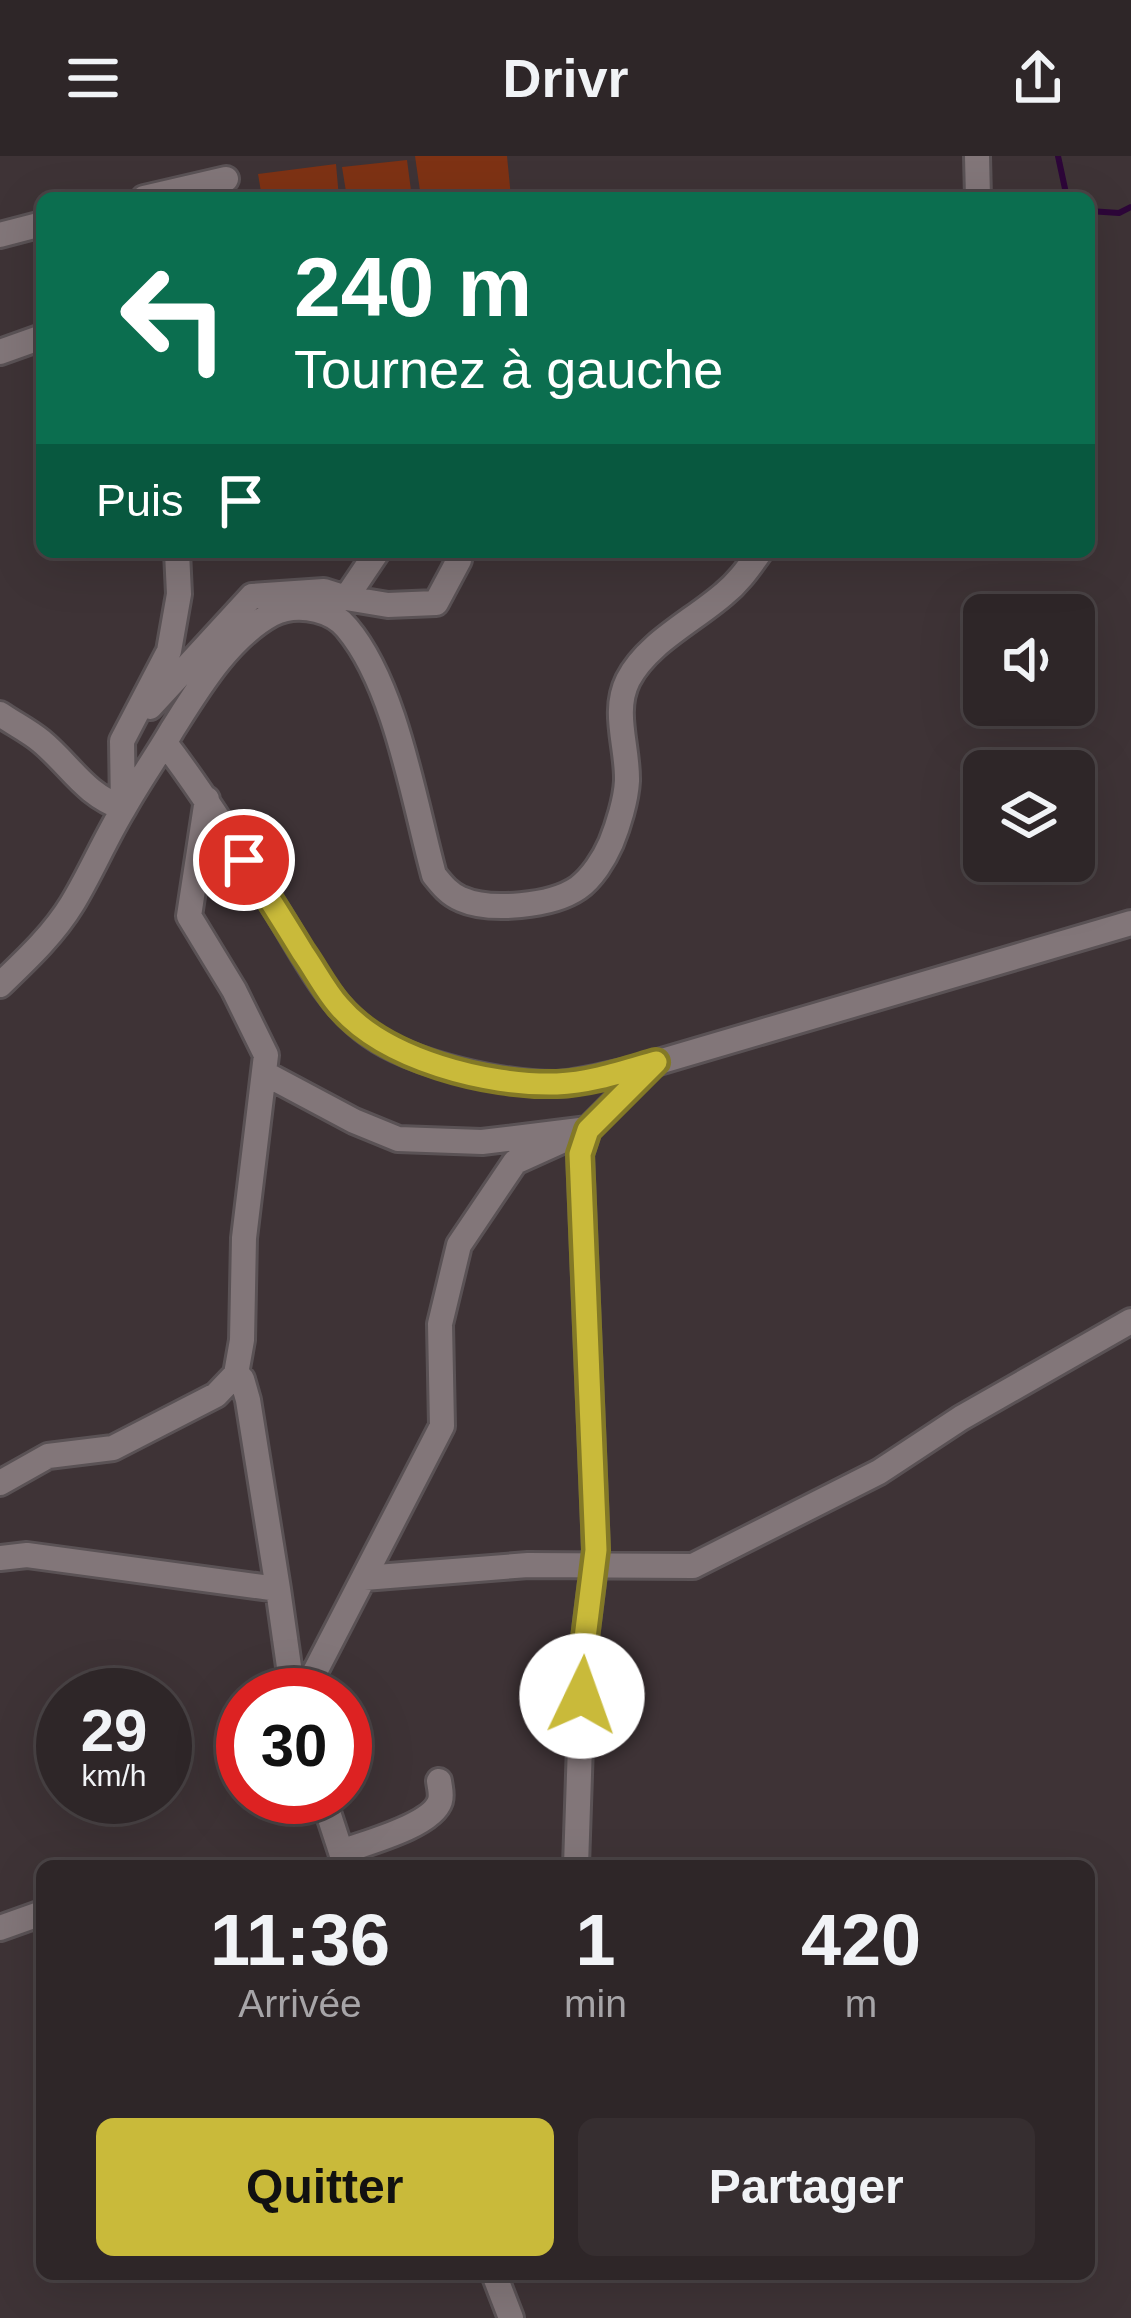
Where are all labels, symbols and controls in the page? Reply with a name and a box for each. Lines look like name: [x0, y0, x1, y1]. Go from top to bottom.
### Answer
icon: menu: [60, 45, 126, 111]
icon: share: [1005, 45, 1071, 111]
text: Drivr: [502, 48, 629, 108]
icon: left: [96, 240, 252, 396]
text: 240 m: [294, 240, 532, 334]
text: Tournez à gauche: [294, 339, 723, 399]
icon: arrive: [208, 468, 274, 534]
text: Puis: [96, 475, 184, 526]
map controls: [963, 594, 1095, 882]
button: sound: [963, 594, 1095, 726]
button: layers: [963, 750, 1095, 882]
pin: [193, 809, 295, 911]
icon: arrive: [211, 827, 277, 893]
position arrow: [519, 1633, 645, 1759]
speed limit sign: 30: [216, 1668, 372, 1824]
text: 29: [81, 1697, 147, 1764]
text: km/h: [81, 1759, 147, 1792]
text: 11:36: [210, 1900, 390, 1980]
text: 1: [575, 1900, 616, 1980]
text: 420: [801, 1900, 921, 1980]
text: Arrivée: [238, 1982, 362, 2025]
text: min: [564, 1982, 627, 2025]
text: m: [845, 1982, 877, 2025]
button: Quitter: [96, 2118, 554, 2256]
button: Partager: [578, 2118, 1035, 2256]

